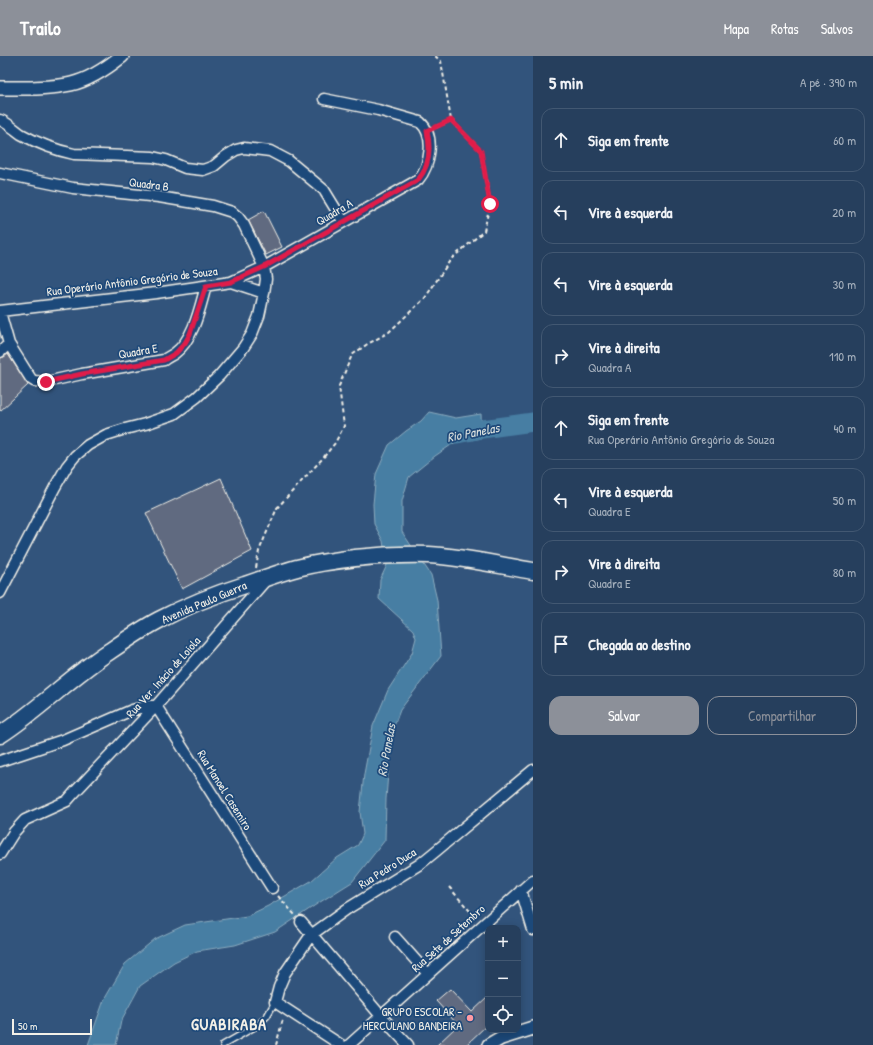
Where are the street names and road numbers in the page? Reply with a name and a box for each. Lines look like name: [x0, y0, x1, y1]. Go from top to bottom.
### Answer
street label: Quadra B: [128, 173, 170, 195]
street label: Quadra A: [312, 195, 356, 229]
street label: Rua Operário Antônio Gregório de Souza: [46, 262, 219, 300]
street label: Quadra E: [117, 339, 160, 363]
street label: Avenida Paulo Guerra: [159, 576, 249, 628]
street label: Rua Ver. Inácio de Loiola: [122, 632, 204, 721]
street label: Rua Manoel Casemiro: [194, 747, 257, 833]
street label: Rua Pedro Duca: [355, 843, 419, 892]
street label: Rua Sete de Setembro: [408, 900, 489, 976]

